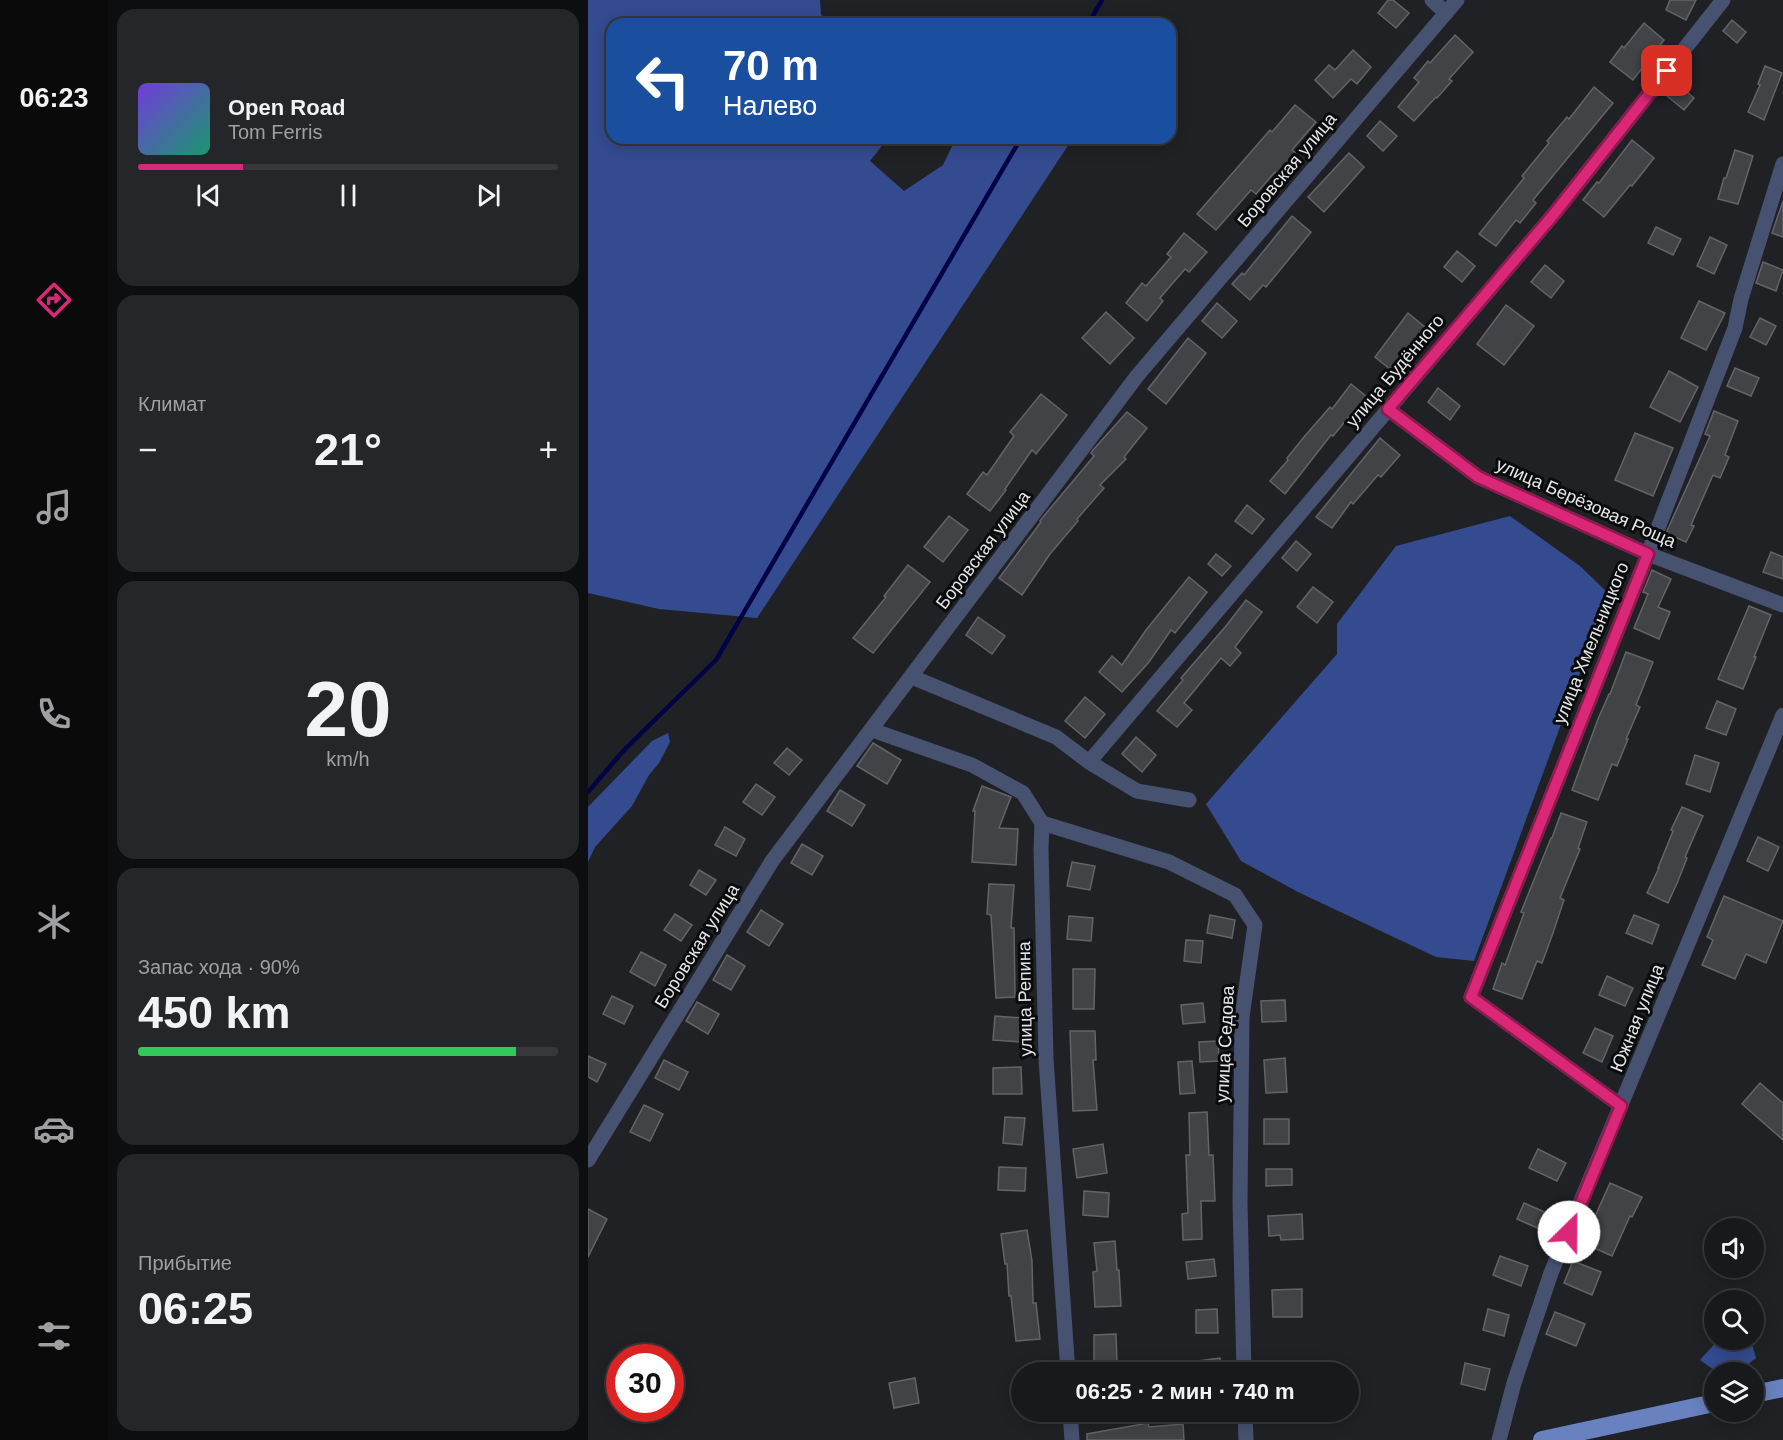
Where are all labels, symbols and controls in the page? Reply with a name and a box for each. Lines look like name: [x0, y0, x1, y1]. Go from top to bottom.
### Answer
icon: left: [624, 42, 702, 120]
text: 70 m: [723, 42, 819, 89]
pin: [1641, 45, 1692, 96]
icon: arrive: [1650, 54, 1683, 87]
text: 06:23: [19, 83, 89, 113]
text: Налево: [723, 91, 817, 121]
text: Open Road: [228, 95, 345, 120]
street label: Боровская улица: [1233, 108, 1341, 231]
text: Tom Ferris: [228, 121, 322, 143]
icon: previous: [192, 179, 225, 212]
icon: pause: [332, 179, 365, 212]
icon: next: [472, 179, 505, 212]
icon: directions: [33, 279, 75, 321]
street label: улица Будённого: [1342, 311, 1448, 431]
text: Климат: [138, 393, 206, 415]
text: 21°: [314, 424, 382, 475]
text: −: [138, 431, 157, 468]
text: +: [539, 431, 558, 468]
street label: улица Берёзовая Роща: [1493, 454, 1680, 552]
icon: music: [33, 486, 75, 528]
street label: Боровская улица: [932, 486, 1035, 613]
street label: улица Хмельницкого: [1549, 559, 1633, 727]
text: 20: [305, 665, 391, 753]
icon: phone: [33, 693, 75, 735]
text: km/h: [326, 748, 370, 770]
street label: Боровская улица: [651, 879, 744, 1012]
icon: climate: [33, 901, 75, 943]
street label: улица Репина: [1014, 940, 1036, 1057]
text: Запас хода · 90%: [138, 956, 300, 978]
street label: Южная улица: [1606, 960, 1668, 1075]
street label: улица Седова: [1212, 984, 1238, 1103]
text: 450 km: [138, 987, 291, 1038]
icon: car: [33, 1108, 75, 1150]
position arrow: [1537, 1200, 1601, 1264]
map controls: [1704, 1218, 1764, 1422]
button: sound: [1704, 1218, 1764, 1278]
text: Прибытие: [138, 1252, 232, 1274]
text: 06:25: [138, 1283, 253, 1334]
button: search: [1704, 1290, 1764, 1350]
icon: filters: [33, 1315, 75, 1357]
speed limit sign: 30: [606, 1344, 684, 1422]
button: layers: [1704, 1362, 1764, 1422]
text: 06:25 · 2 мин · 740 m: [1075, 1379, 1295, 1404]

